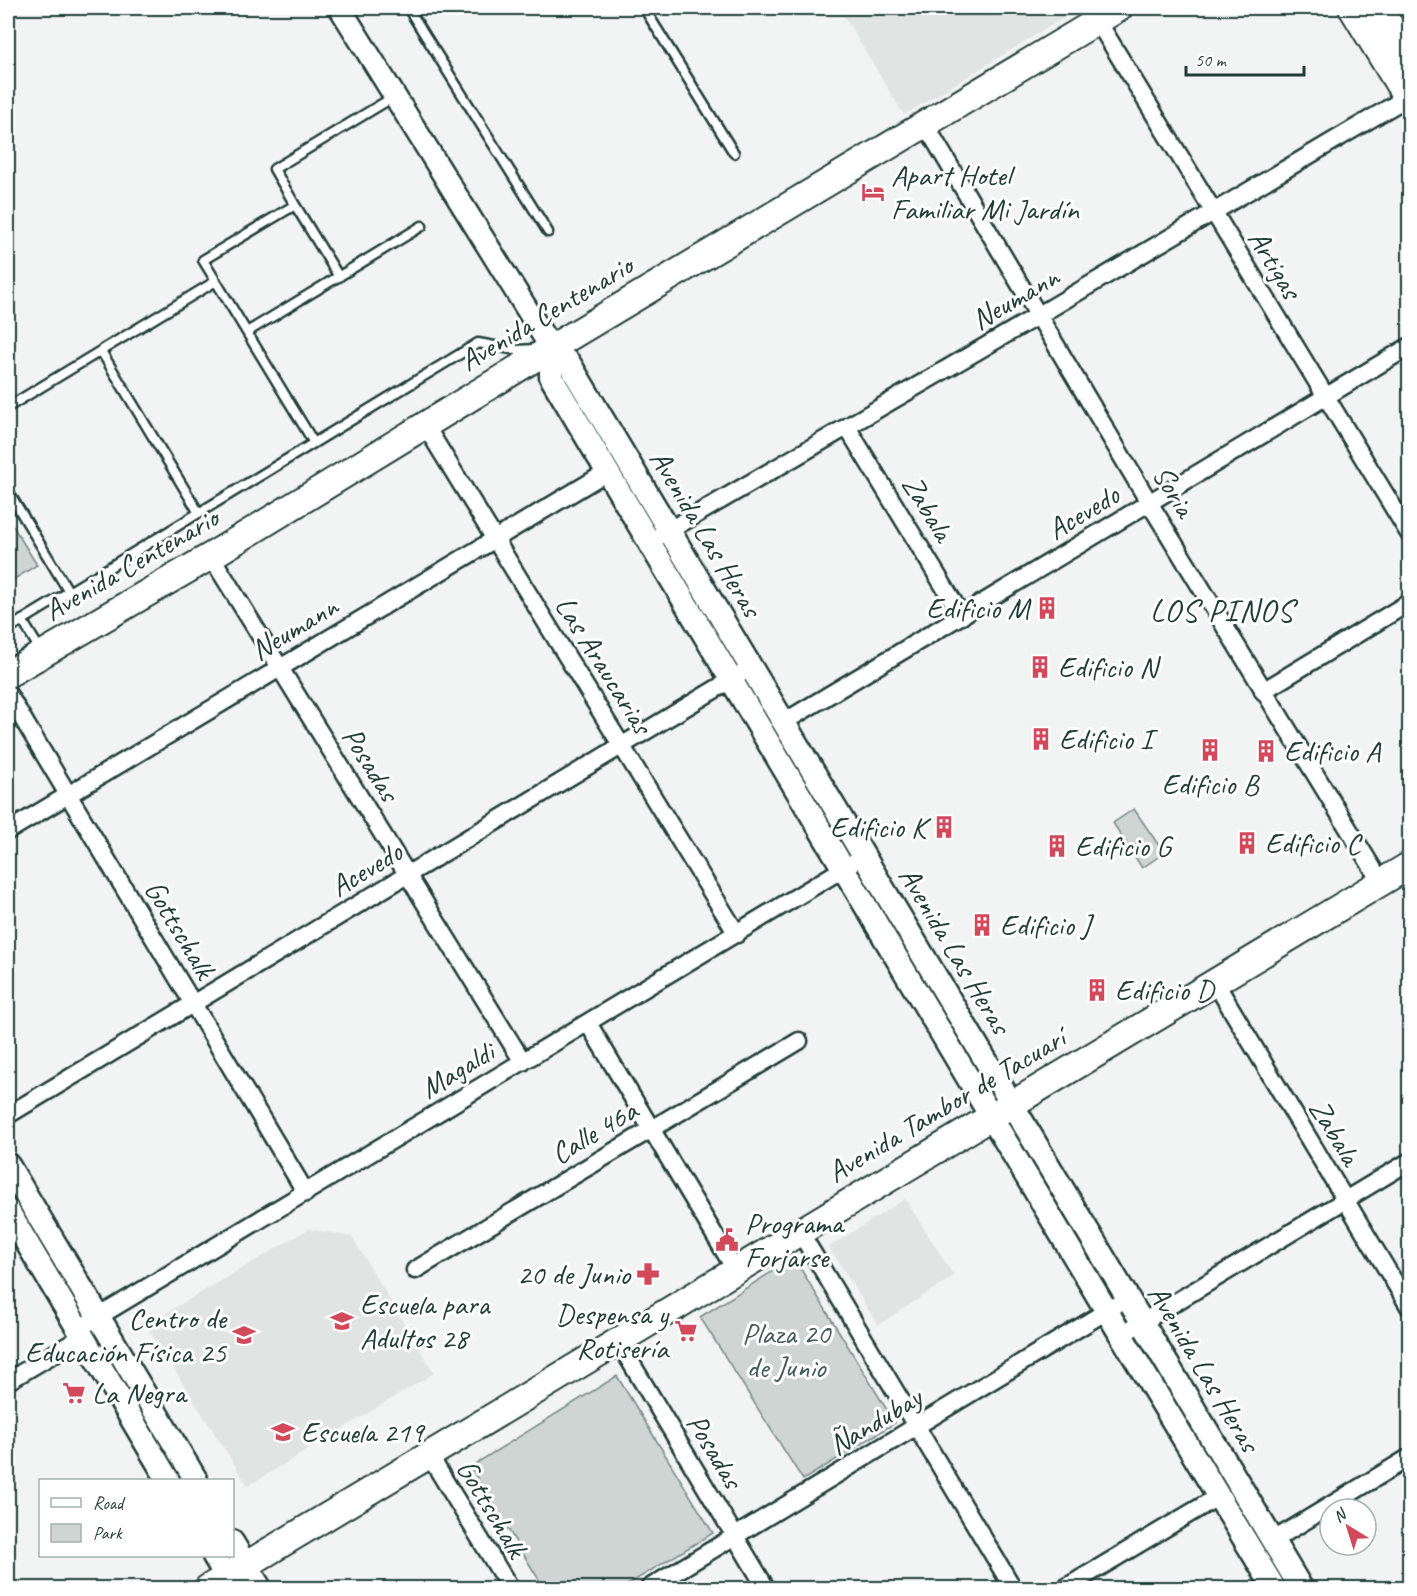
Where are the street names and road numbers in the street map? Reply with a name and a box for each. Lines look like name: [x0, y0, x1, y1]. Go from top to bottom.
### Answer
street label: Artigas: [1240, 222, 1312, 308]
street label: Avenida Centenario: [453, 245, 642, 380]
street label: Neumann: [964, 257, 1067, 338]
street label: Avenida Las Heras: [641, 442, 772, 626]
street label: Soria: [1144, 458, 1205, 526]
street label: Zabala: [894, 468, 964, 550]
street label: Acevedo: [1040, 475, 1127, 548]
street label: Avenida Centenario: [37, 497, 228, 629]
street label: Neumann: [243, 586, 346, 669]
street label: Las Araucarias: [547, 589, 663, 743]
street label: Posadas: [334, 720, 410, 810]
street label: Acevedo: [323, 832, 410, 905]
street label: Avenida Las Heras: [890, 859, 1021, 1043]
street label: Gottschalk: [136, 873, 225, 987]
street label: Avenida Tambor de Tacuarí: [820, 1016, 1077, 1191]
street label: Magaldi: [413, 1031, 504, 1107]
street label: Calle 46a: [544, 1090, 646, 1173]
street label: Zabala: [1301, 1092, 1371, 1174]
street label: Avenida Las Heras: [1139, 1277, 1270, 1461]
street label: Ñandubay: [821, 1377, 931, 1464]
street label: Posadas: [678, 1407, 753, 1498]
street label: Gottschalk: [448, 1452, 537, 1566]

